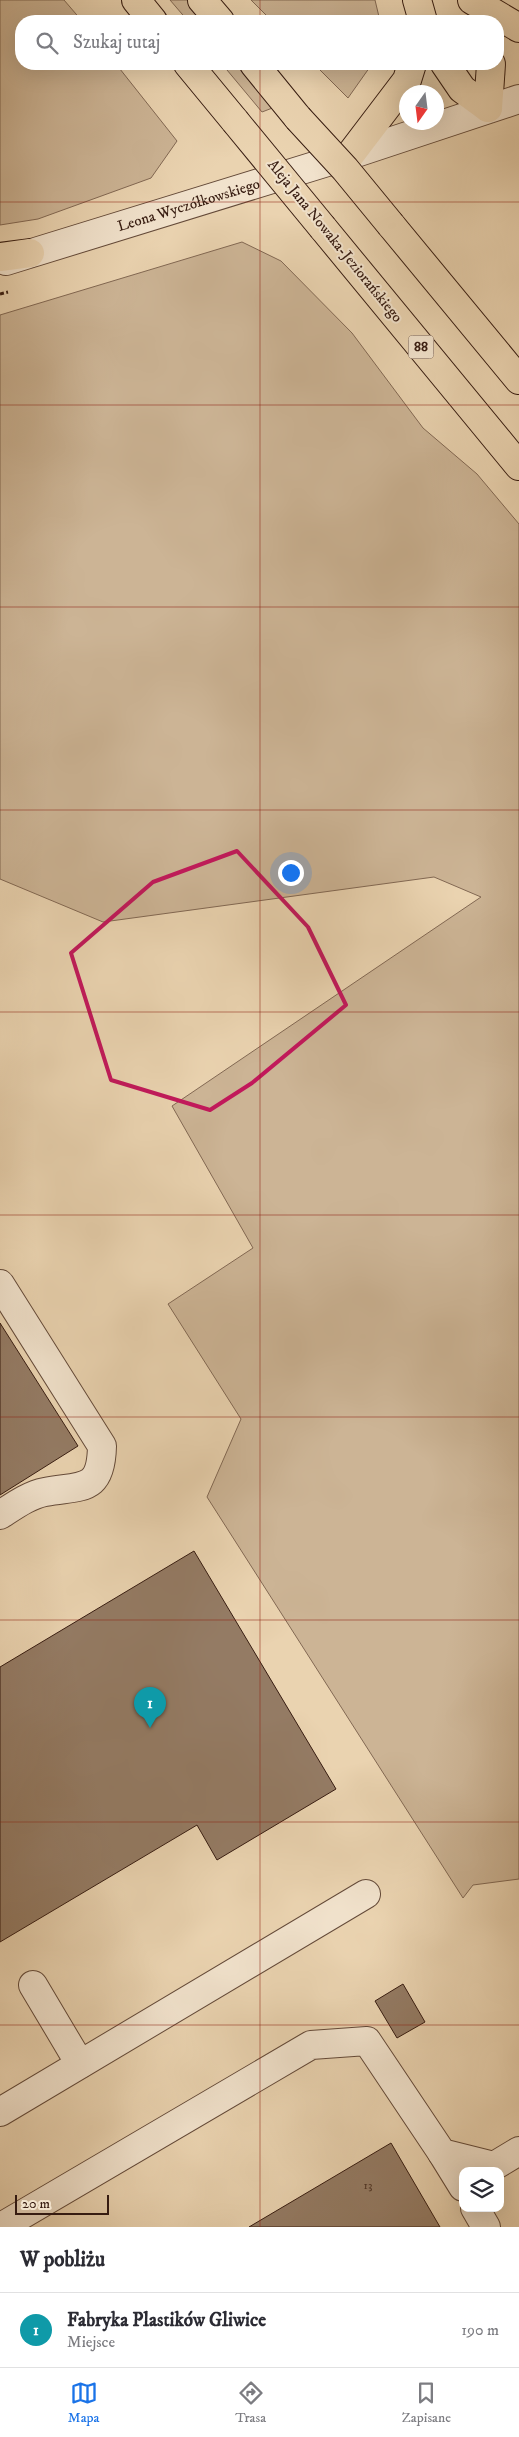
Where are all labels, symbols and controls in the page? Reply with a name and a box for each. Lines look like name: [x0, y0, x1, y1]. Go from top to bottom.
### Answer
search box: [15, 15, 504, 70]
icon: search: [33, 29, 61, 57]
text: Szukaj tutaj: [73, 31, 160, 54]
north arrow: [399, 85, 444, 130]
street label: Aleja Jana Nowaka-Jeziorańskiego: [263, 156, 407, 326]
street label: Leona Wyczółkowskiego: [115, 174, 262, 236]
road number: 88: [408, 336, 434, 358]
your location: [278, 860, 304, 886]
pin: 1: [134, 1687, 166, 1728]
map controls: [459, 2167, 504, 2212]
button: layers: [459, 2167, 504, 2212]
house number: 13: [364, 2178, 372, 2193]
scale bar: [15, 2192, 109, 2215]
text: 20 m: [22, 2195, 50, 2213]
text: W pobliżu: [20, 2247, 105, 2273]
text: Fabryka Plastików Gliwice: [67, 2309, 266, 2332]
text: 1: [33, 2320, 39, 2340]
text: 190 m: [461, 2320, 499, 2340]
text: Miejsce: [67, 2332, 115, 2352]
tab: Mapa: [68, 2379, 100, 2427]
tab: Trasa: [235, 2379, 266, 2427]
tab: Zapisane: [402, 2379, 451, 2427]

